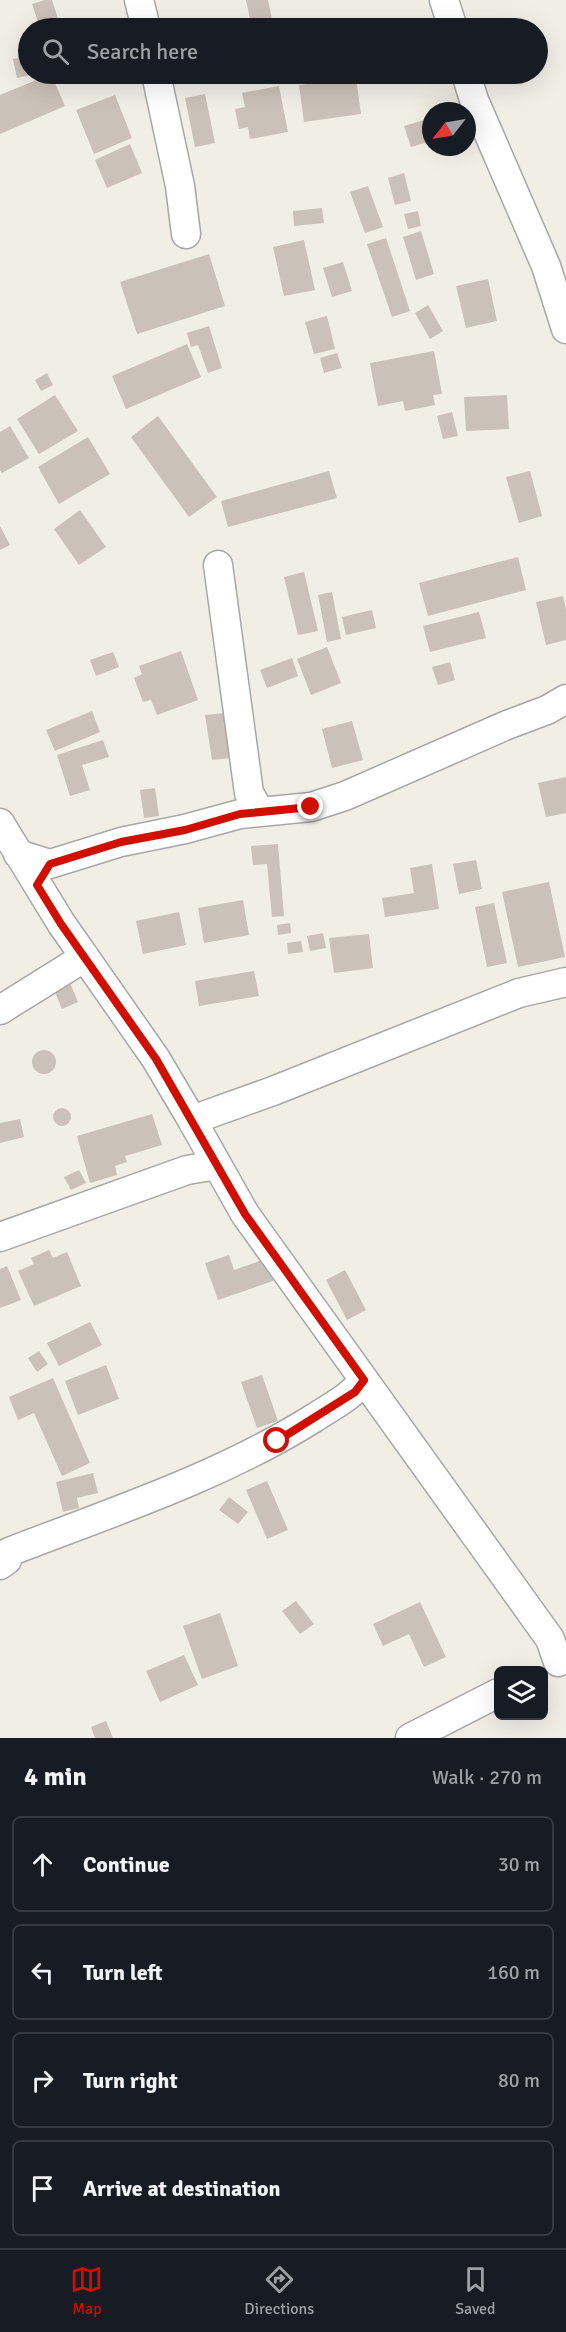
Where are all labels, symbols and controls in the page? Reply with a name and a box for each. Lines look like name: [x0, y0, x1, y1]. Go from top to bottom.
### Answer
search box: [18, 18, 548, 84]
icon: search: [39, 35, 72, 68]
text: Search here: [87, 38, 198, 65]
north arrow: [422, 102, 476, 156]
route end: [297, 793, 323, 819]
route start: [263, 1427, 289, 1453]
map controls: [494, 1666, 548, 1720]
button: layers: [494, 1666, 548, 1720]
text: 4 min: [24, 1761, 87, 1793]
text: Walk · 270 m: [432, 1765, 542, 1790]
icon: ahead: [26, 1848, 59, 1881]
text: Continue: [83, 1851, 170, 1878]
text: 30 m: [498, 1852, 540, 1877]
icon: left: [26, 1956, 59, 1989]
text: Turn left: [83, 1959, 163, 1986]
text: 160 m: [487, 1960, 540, 1985]
icon: right: [26, 2064, 59, 2097]
text: Turn right: [83, 2067, 178, 2094]
text: 80 m: [498, 2068, 540, 2093]
icon: arrive: [26, 2172, 59, 2205]
text: Arrive at destination: [83, 2175, 280, 2202]
tab: Map: [70, 2263, 103, 2319]
tab: Directions: [244, 2263, 314, 2319]
tab: Saved: [455, 2263, 496, 2319]

